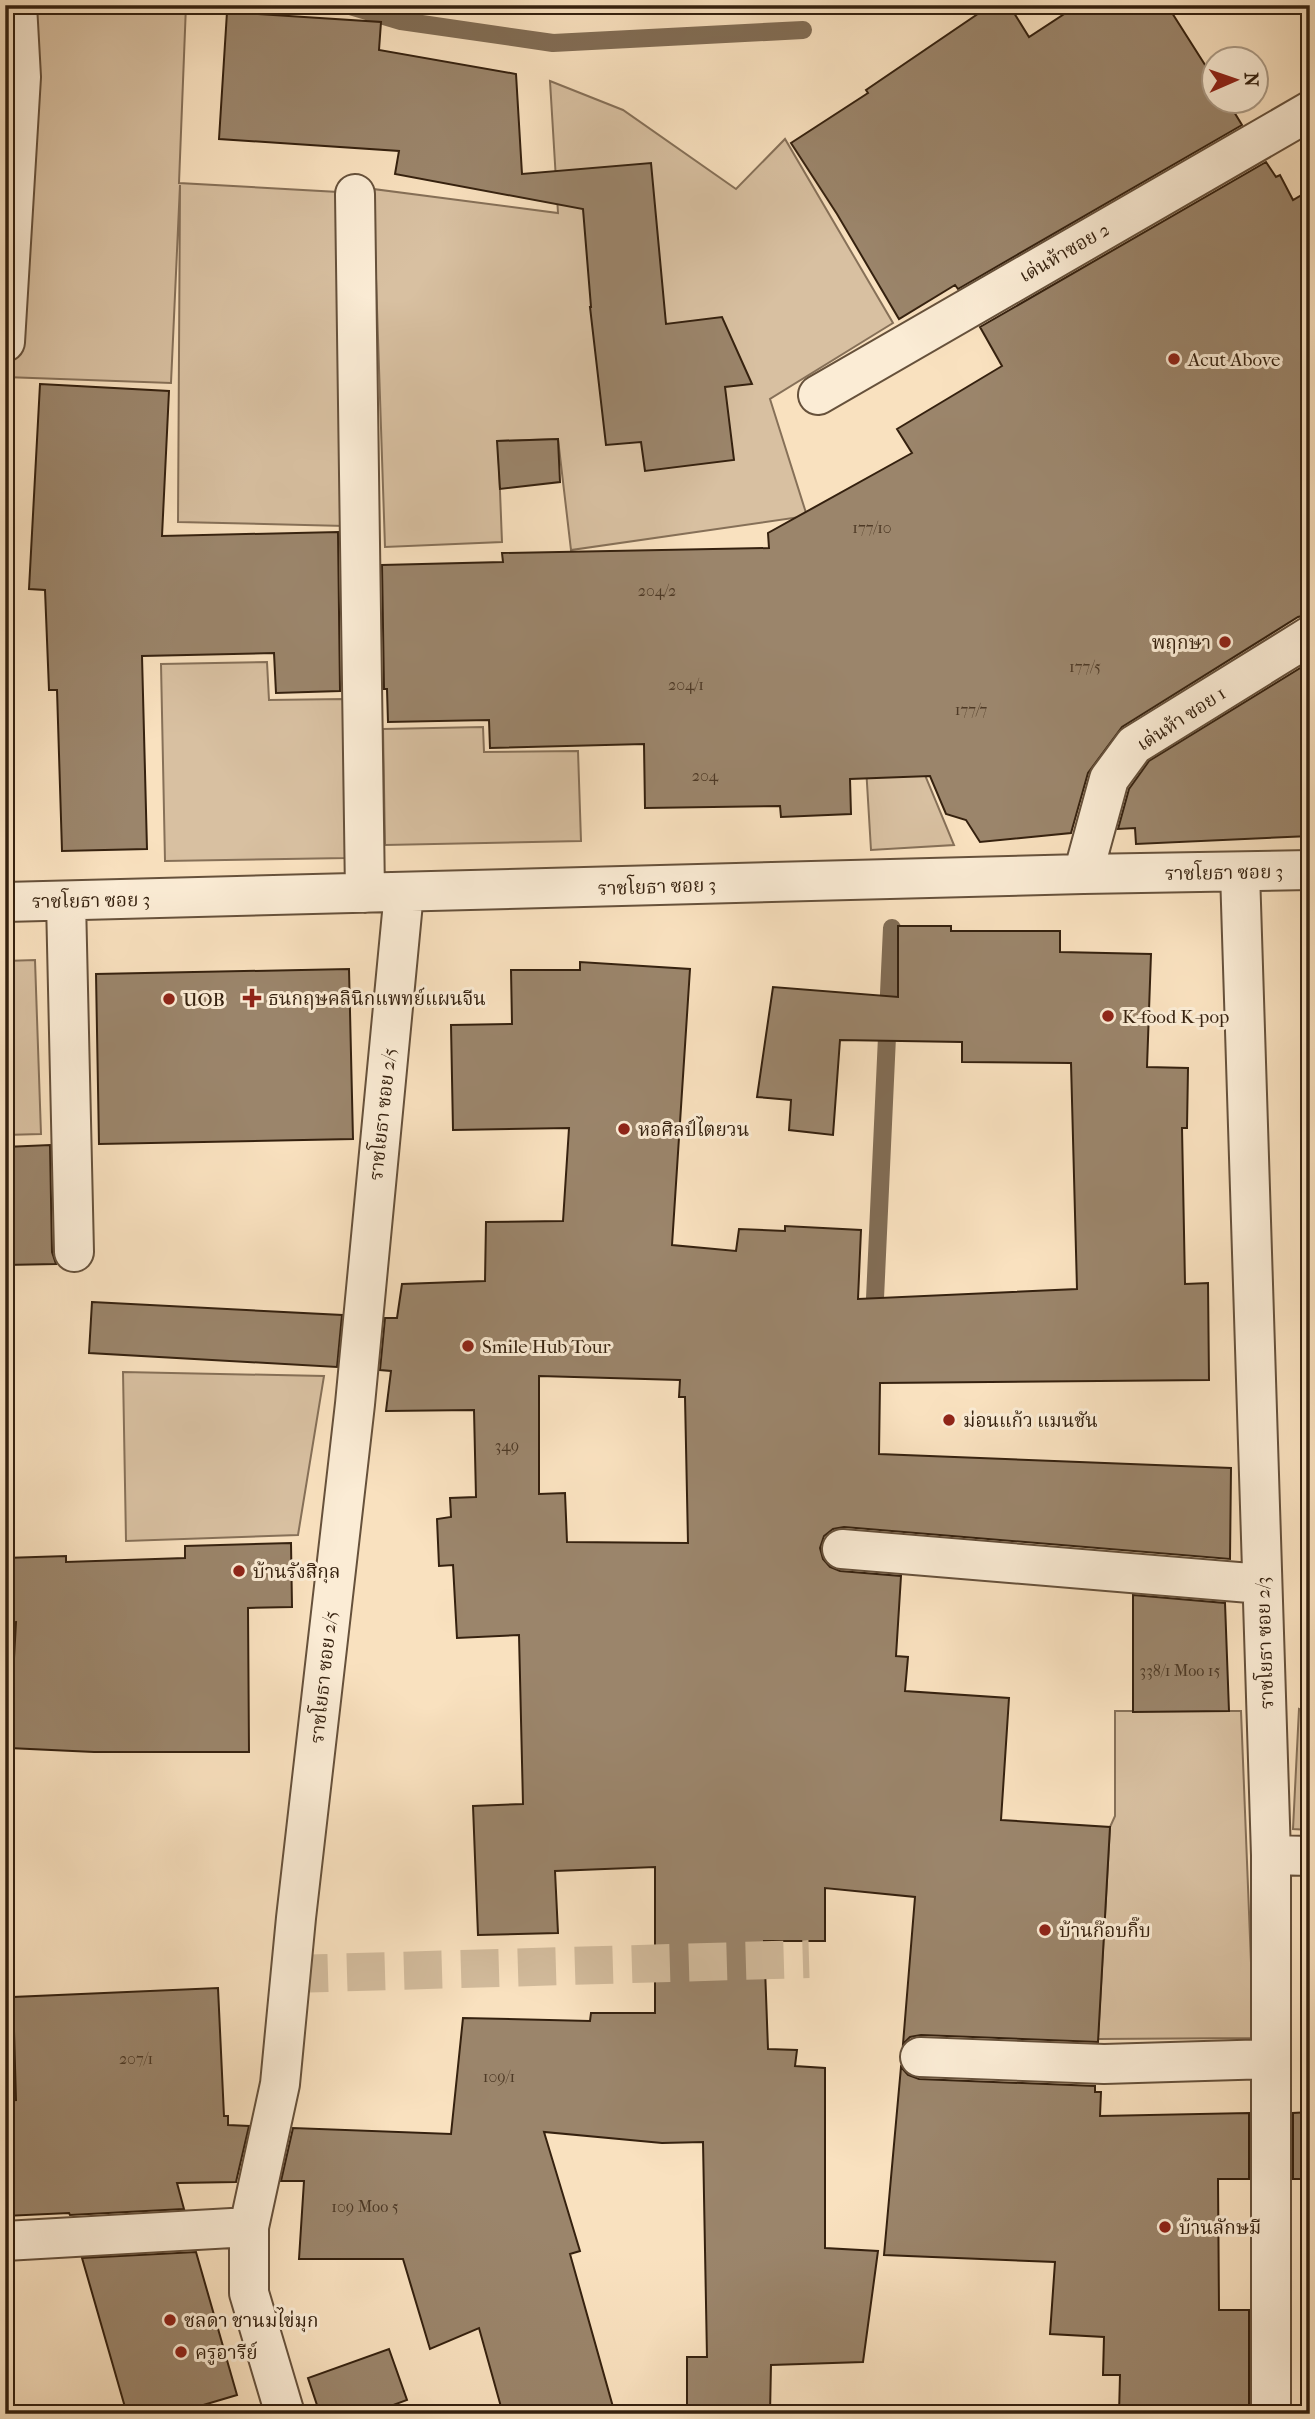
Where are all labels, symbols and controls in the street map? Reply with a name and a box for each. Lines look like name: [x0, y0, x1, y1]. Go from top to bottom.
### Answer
north arrow: [1200, 46, 1270, 116]
text: N: [1240, 72, 1262, 88]
street label: เด่นห้าซอย 2: [1016, 218, 1114, 287]
place label: Acut Above: [1187, 349, 1280, 371]
marker: Acut Above: [1166, 351, 1182, 367]
house number: 177/10: [852, 518, 892, 537]
house number: 204/2: [638, 581, 676, 600]
place label: พฤกษา: [1152, 632, 1211, 654]
marker: พฤกษา: [1217, 634, 1233, 650]
house number: 177/5: [1069, 657, 1101, 676]
house number: 204/1: [668, 675, 704, 694]
street label: เด่นห้า ซอย 1: [1133, 682, 1230, 756]
house number: 177/7: [955, 700, 988, 719]
house number: 204: [692, 766, 719, 785]
street label: ราชโยธา ซอย 3: [1165, 857, 1283, 885]
street label: ราชโยธา ซอย 3: [597, 870, 717, 900]
street label: ราชโยธา ซอย 3: [32, 885, 150, 913]
place label: ธนกฤษคลินิกแพทย์แผนจีน: [268, 987, 486, 1010]
marker: ธนกฤษคลินิกแพทย์แผนจีน: [242, 988, 262, 1008]
place label: UOB: [183, 989, 225, 1011]
marker: UOB: [161, 991, 177, 1007]
place label: K-food K-pop: [1122, 1006, 1229, 1028]
marker: K-food K-pop: [1100, 1008, 1116, 1024]
street label: ราชโยธา ซอย 2/5: [361, 1046, 401, 1182]
place label: หอศิลป์ไตยวน: [638, 1116, 749, 1141]
marker: หอศิลป์ไตยวน: [616, 1121, 632, 1137]
place label: Smile Hub Tour: [482, 1336, 612, 1358]
marker: Smile Hub Tour: [460, 1338, 476, 1354]
place label: ม่อนแก้ว แมนชัน: [963, 1410, 1098, 1432]
marker: ม่อนแก้ว แมนชัน: [941, 1412, 957, 1428]
house number: 349: [495, 1436, 519, 1455]
place label: บ้านรังสิกุล: [253, 1561, 340, 1584]
marker: บ้านรังสิกุล: [231, 1563, 247, 1579]
street label: ราชโยธา ซอย 2/3: [1248, 1576, 1278, 1710]
street label: ราชโยธา ซอย 2/5: [302, 1609, 342, 1745]
house number: 338/1 Moo 15: [1140, 1661, 1221, 1680]
place label: บ้านก๊อบกิ๊บ: [1059, 1916, 1151, 1942]
marker: บ้านก๊อบกิ๊บ: [1037, 1922, 1053, 1938]
house number: 207/1: [119, 2049, 153, 2068]
house number: 109/1: [483, 2067, 515, 2086]
house number: 109 Moo 5: [331, 2197, 399, 2216]
place label: บ้านลักษมี: [1179, 2217, 1261, 2239]
marker: บ้านลักษมี: [1157, 2219, 1173, 2235]
place label: ชลดา ชานมไข่มุก: [184, 2307, 319, 2333]
marker: ชลดา ชานมไข่มุก: [162, 2312, 178, 2328]
place label: ครูอารีย์: [195, 2341, 258, 2365]
marker: ครูอารีย์: [173, 2344, 189, 2360]

